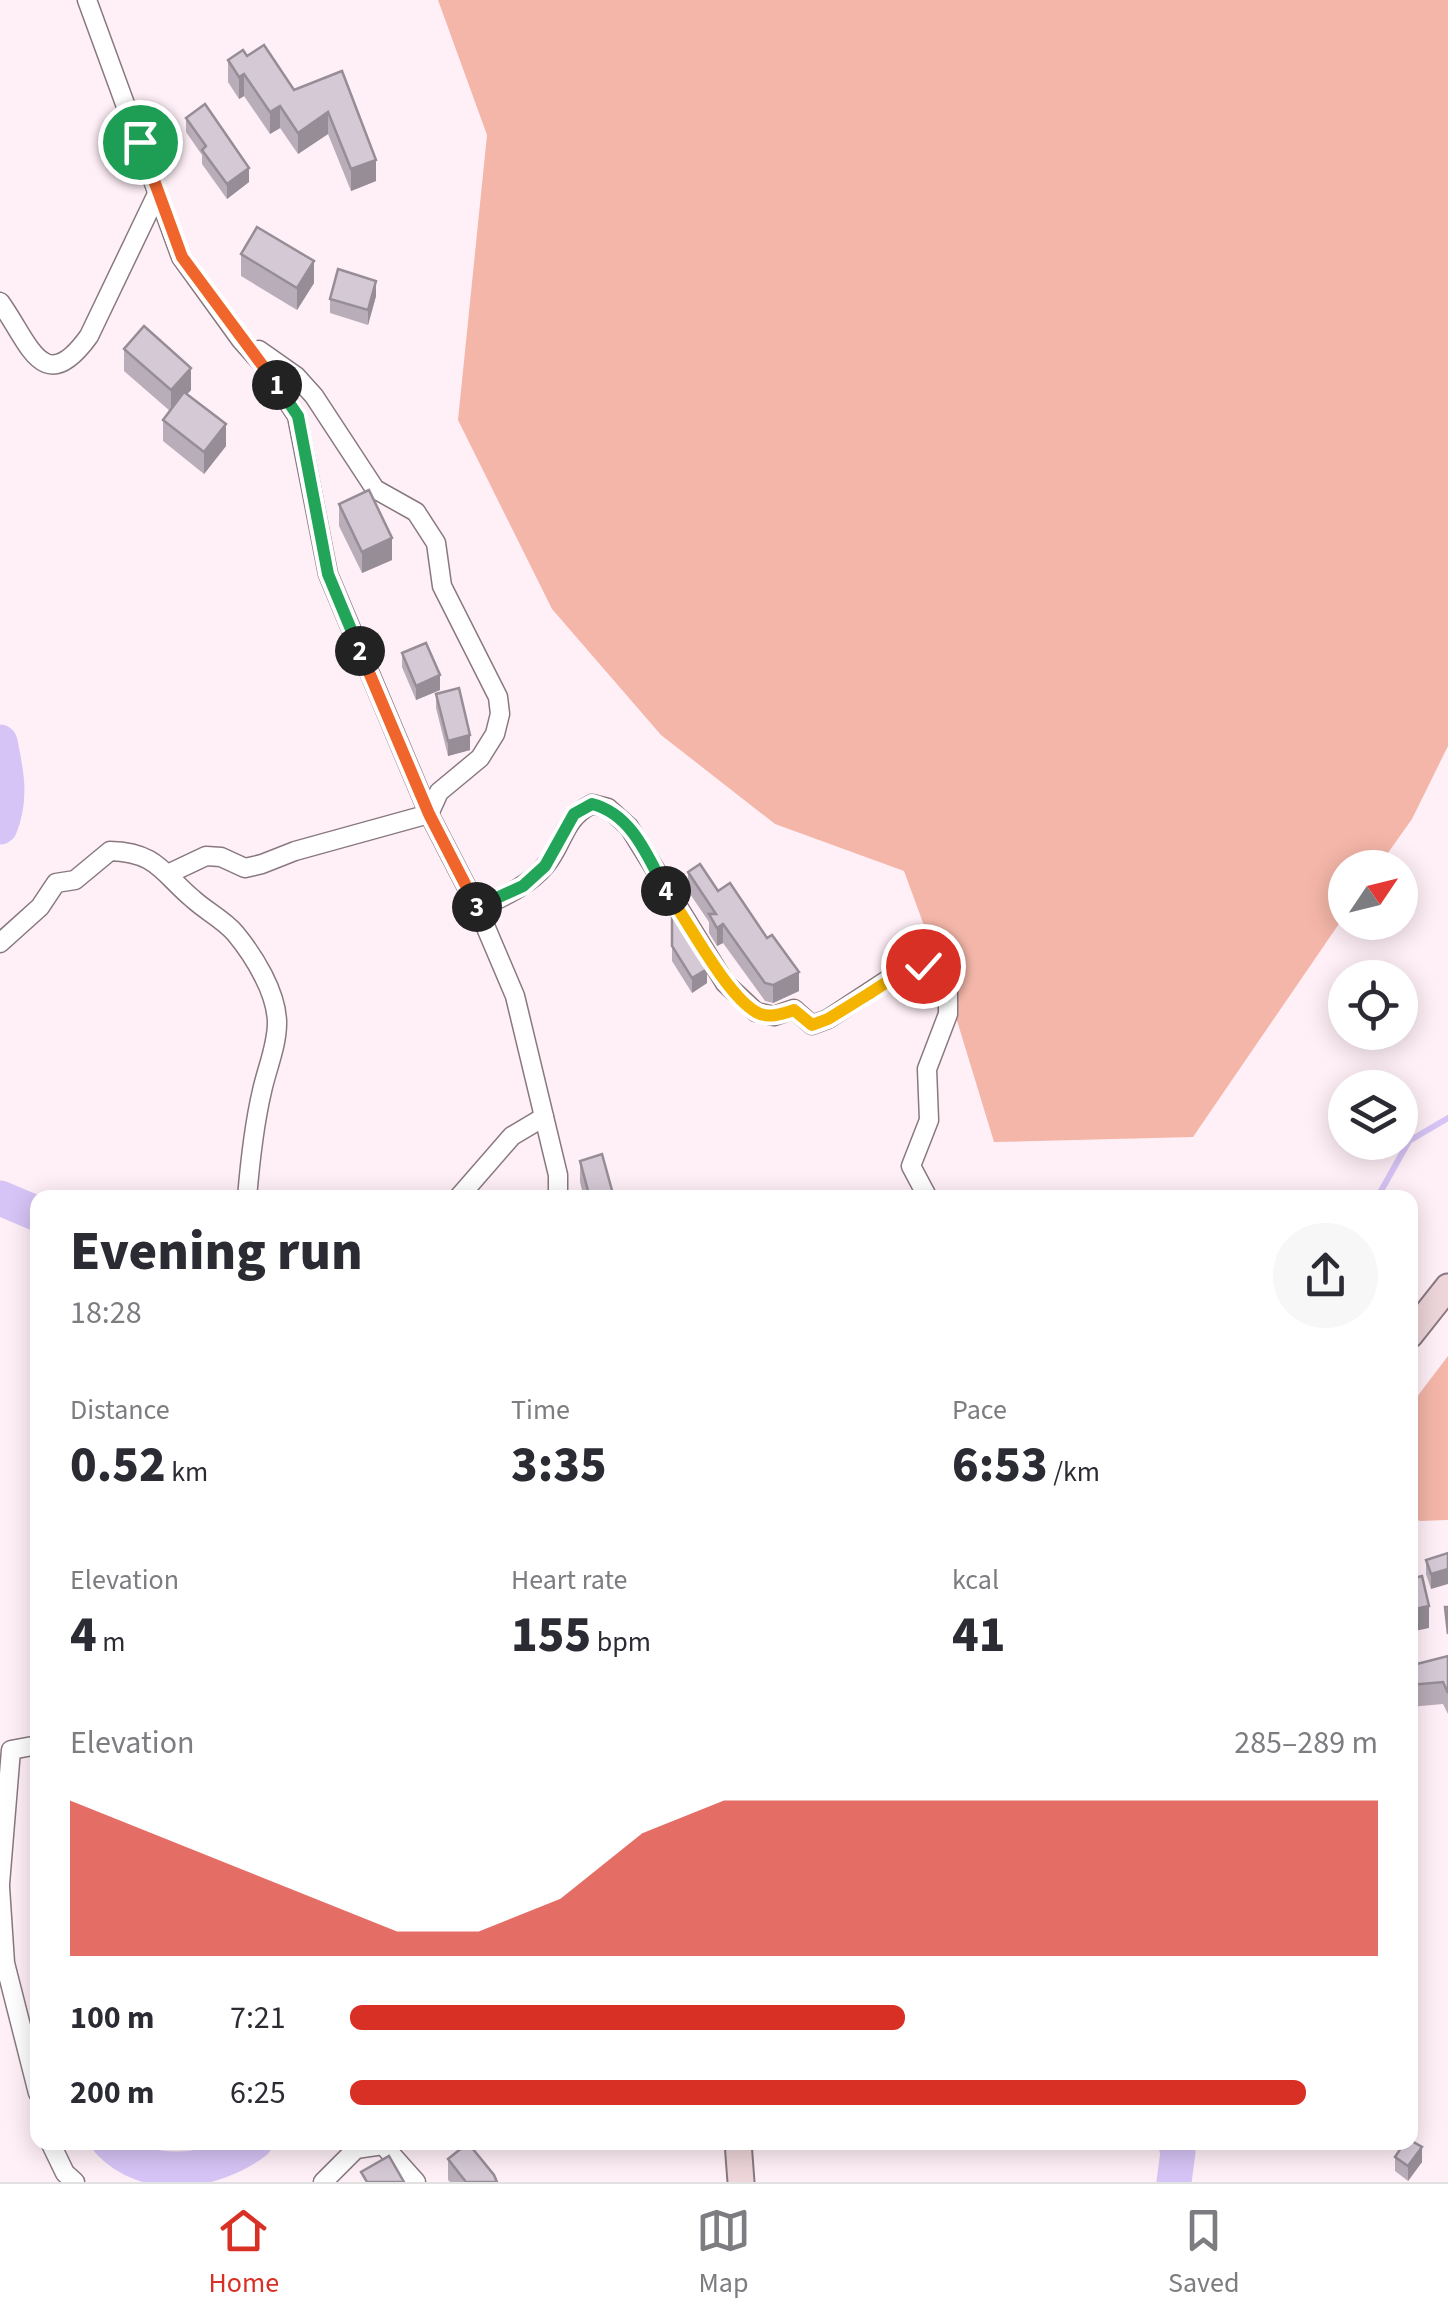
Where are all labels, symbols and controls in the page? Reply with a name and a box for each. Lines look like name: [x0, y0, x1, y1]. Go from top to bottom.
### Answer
pin: [98, 100, 183, 185]
icon: arrive: [113, 115, 168, 170]
pin: 1: [252, 360, 302, 410]
text: 1: [270, 365, 284, 405]
pin: 2: [335, 626, 385, 676]
text: 2: [353, 631, 367, 671]
north arrow: [1328, 850, 1418, 940]
map controls: [1328, 850, 1418, 1160]
pin: 4: [641, 866, 691, 916]
text: 4: [659, 871, 673, 911]
pin: 3: [452, 882, 502, 932]
text: 3: [470, 887, 484, 927]
pin: [881, 924, 966, 1009]
icon: check: [896, 939, 951, 994]
button: locate: [1328, 960, 1418, 1050]
button: layers: [1328, 1070, 1418, 1160]
text: Evening run: [70, 1213, 363, 1291]
button: share: [1273, 1223, 1378, 1328]
text: 18:28: [70, 1290, 142, 1336]
text: Distance: [70, 1390, 170, 1430]
text: Time: [511, 1390, 570, 1430]
text: Pace: [952, 1390, 1007, 1430]
text: 0.52: [70, 1430, 166, 1501]
text: 3:35: [511, 1430, 607, 1501]
text: 6:53: [952, 1430, 1048, 1501]
text: km: [166, 1452, 208, 1492]
text: /km: [1048, 1452, 1100, 1492]
text: Elevation: [70, 1560, 179, 1600]
text: Heart rate: [511, 1560, 627, 1600]
text: kcal: [952, 1560, 999, 1600]
text: 4: [70, 1600, 97, 1671]
text: 155: [511, 1600, 591, 1671]
text: 41: [952, 1600, 1005, 1671]
text: m: [97, 1622, 126, 1662]
text: bpm: [591, 1622, 651, 1662]
text: Elevation: [70, 1720, 195, 1766]
text: 285–289 m: [1234, 1720, 1378, 1766]
text: 100 m: [70, 1995, 155, 2041]
text: 7:21: [230, 1995, 286, 2041]
text: 200 m: [70, 2070, 155, 2116]
text: 6:25: [230, 2070, 286, 2116]
tab: Home: [208, 2203, 279, 2303]
tab: Map: [696, 2203, 751, 2303]
tab: Saved: [1168, 2203, 1239, 2303]

